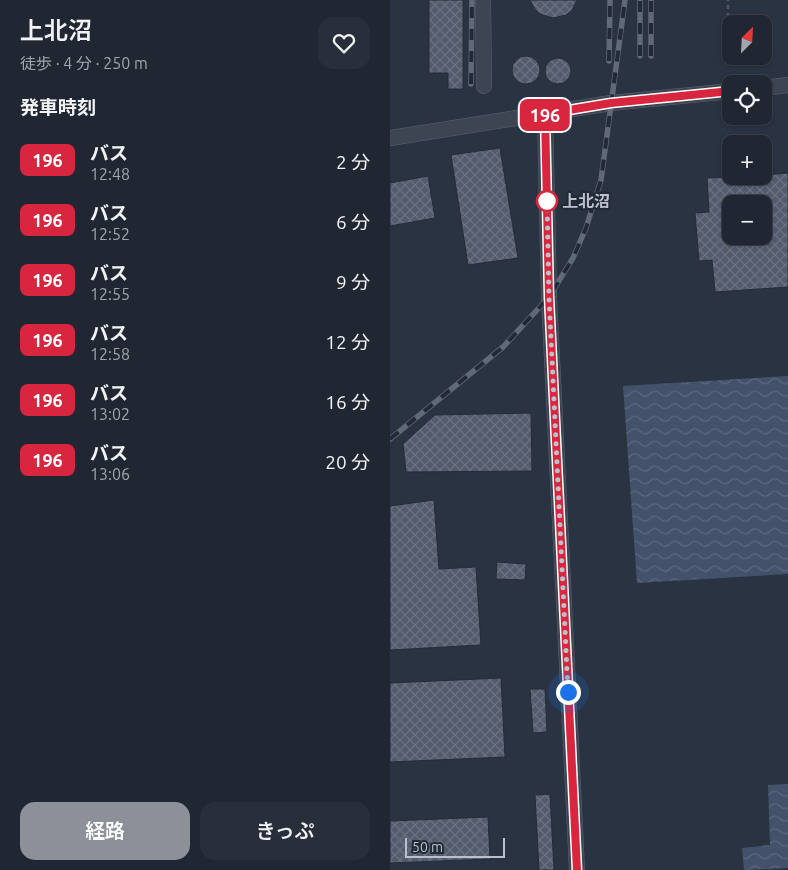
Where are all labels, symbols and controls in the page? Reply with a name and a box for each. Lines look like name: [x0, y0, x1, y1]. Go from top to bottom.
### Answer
north arrow: [722, 15, 772, 65]
map controls: [722, 15, 772, 245]
text: 上北沼: [20, 17, 92, 44]
button: heart: [318, 17, 370, 69]
text: 徒歩 · 4 分 · 250 m: [20, 54, 148, 72]
button: locate: [722, 75, 772, 125]
text: 発車時刻: [20, 96, 96, 118]
line badge: 196: [516, 99, 574, 131]
text: 196: [530, 105, 560, 125]
button: +: [722, 135, 772, 185]
text: バス: [90, 142, 128, 164]
text: 196: [32, 150, 63, 170]
text: 2 分: [336, 151, 370, 173]
text: 12:48: [90, 165, 130, 183]
marker: 上北沼: [536, 190, 558, 212]
place label: 上北沼: [562, 192, 610, 210]
button: −: [722, 195, 772, 245]
text: バス: [90, 202, 128, 224]
text: 196: [32, 210, 63, 230]
text: 6 分: [336, 211, 370, 233]
text: 12:52: [90, 225, 130, 243]
text: バス: [90, 262, 128, 284]
text: 196: [32, 270, 63, 290]
text: 9 分: [336, 271, 370, 293]
text: 12:55: [90, 285, 130, 303]
text: バス: [90, 322, 128, 344]
text: 196: [32, 330, 63, 350]
text: 12 分: [325, 331, 370, 353]
text: 12:58: [90, 345, 130, 363]
text: バス: [90, 382, 128, 404]
text: 196: [32, 390, 63, 410]
text: 16 分: [325, 391, 370, 413]
text: 13:02: [90, 405, 130, 423]
text: バス: [90, 442, 128, 464]
text: 196: [32, 450, 63, 470]
text: 20 分: [325, 451, 370, 473]
text: 13:06: [90, 465, 130, 483]
your location: [556, 680, 581, 705]
button: 経路: [20, 802, 190, 860]
button: きっぷ: [200, 802, 370, 860]
scale bar: [405, 835, 505, 858]
text: 50 m: [412, 839, 443, 855]

